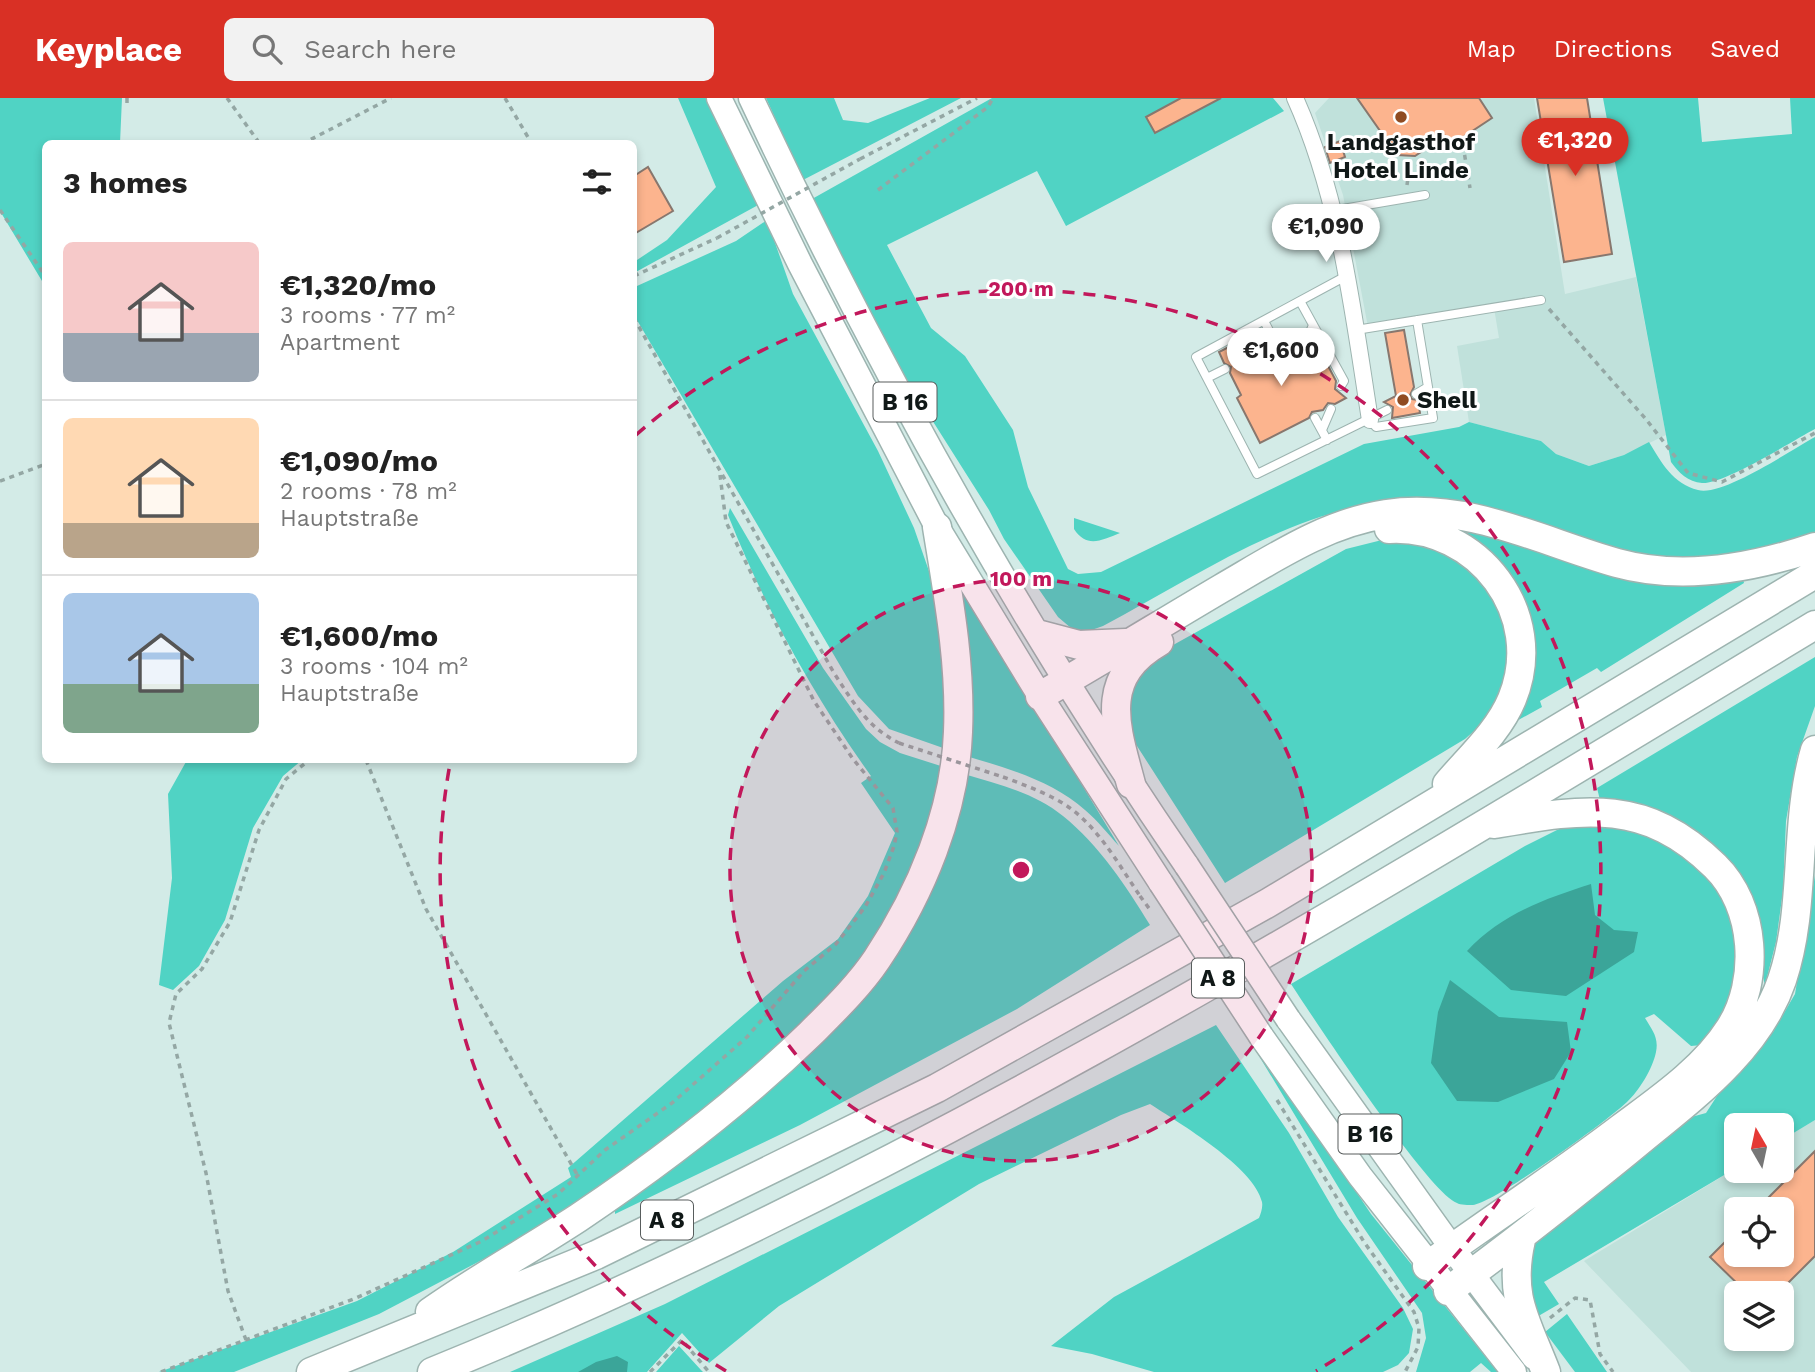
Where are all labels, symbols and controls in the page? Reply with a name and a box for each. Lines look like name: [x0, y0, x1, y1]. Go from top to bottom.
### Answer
search box: [224, 18, 714, 81]
text: Keyplace: [35, 30, 182, 69]
icon: search: [248, 30, 286, 68]
text: Search here: [304, 34, 457, 64]
text: Map: [1467, 35, 1516, 63]
text: Directions: [1554, 35, 1672, 63]
text: Saved: [1710, 35, 1780, 63]
marker: Landgasthof Hotel Linde: [1393, 109, 1409, 125]
pin: €1,320: [1518, 118, 1632, 178]
text: €1,320: [1538, 127, 1612, 154]
place label: Landgasthof Hotel Linde: [1327, 128, 1475, 184]
icon: filters: [578, 163, 616, 201]
text: 3 homes: [63, 165, 188, 200]
pin: €1,090: [1269, 204, 1383, 264]
text: €1,090: [1288, 213, 1364, 240]
text: €1,320/mo: [280, 267, 436, 302]
icon: home: [119, 270, 203, 354]
text: 200 m: [988, 276, 1054, 301]
text: 3 rooms · 77 m²: [280, 302, 455, 329]
pin: €1,600: [1224, 328, 1338, 388]
text: Apartment: [280, 329, 400, 356]
text: €1,600: [1243, 337, 1319, 364]
road number: B 16: [874, 382, 936, 422]
place label: Shell: [1417, 386, 1477, 414]
marker: Shell: [1395, 392, 1411, 408]
text: €1,090/mo: [280, 443, 438, 478]
icon: home: [119, 446, 203, 530]
text: 2 rooms · 78 m²: [280, 478, 457, 505]
text: Hauptstraße: [280, 505, 419, 532]
text: 100 m: [990, 566, 1052, 591]
text: €1,600/mo: [280, 618, 438, 653]
icon: home: [119, 621, 203, 705]
text: 3 rooms · 104 m²: [280, 653, 468, 680]
text: Hauptstraße: [280, 680, 419, 707]
centre of rings: [1009, 858, 1033, 882]
road number: A 8: [1192, 958, 1244, 998]
north arrow: [1724, 1113, 1794, 1183]
map controls: [1724, 1113, 1794, 1351]
road number: B 16: [1338, 1114, 1402, 1154]
button: locate: [1724, 1197, 1794, 1267]
road number: A 8: [641, 1200, 693, 1240]
button: layers: [1724, 1281, 1794, 1351]

